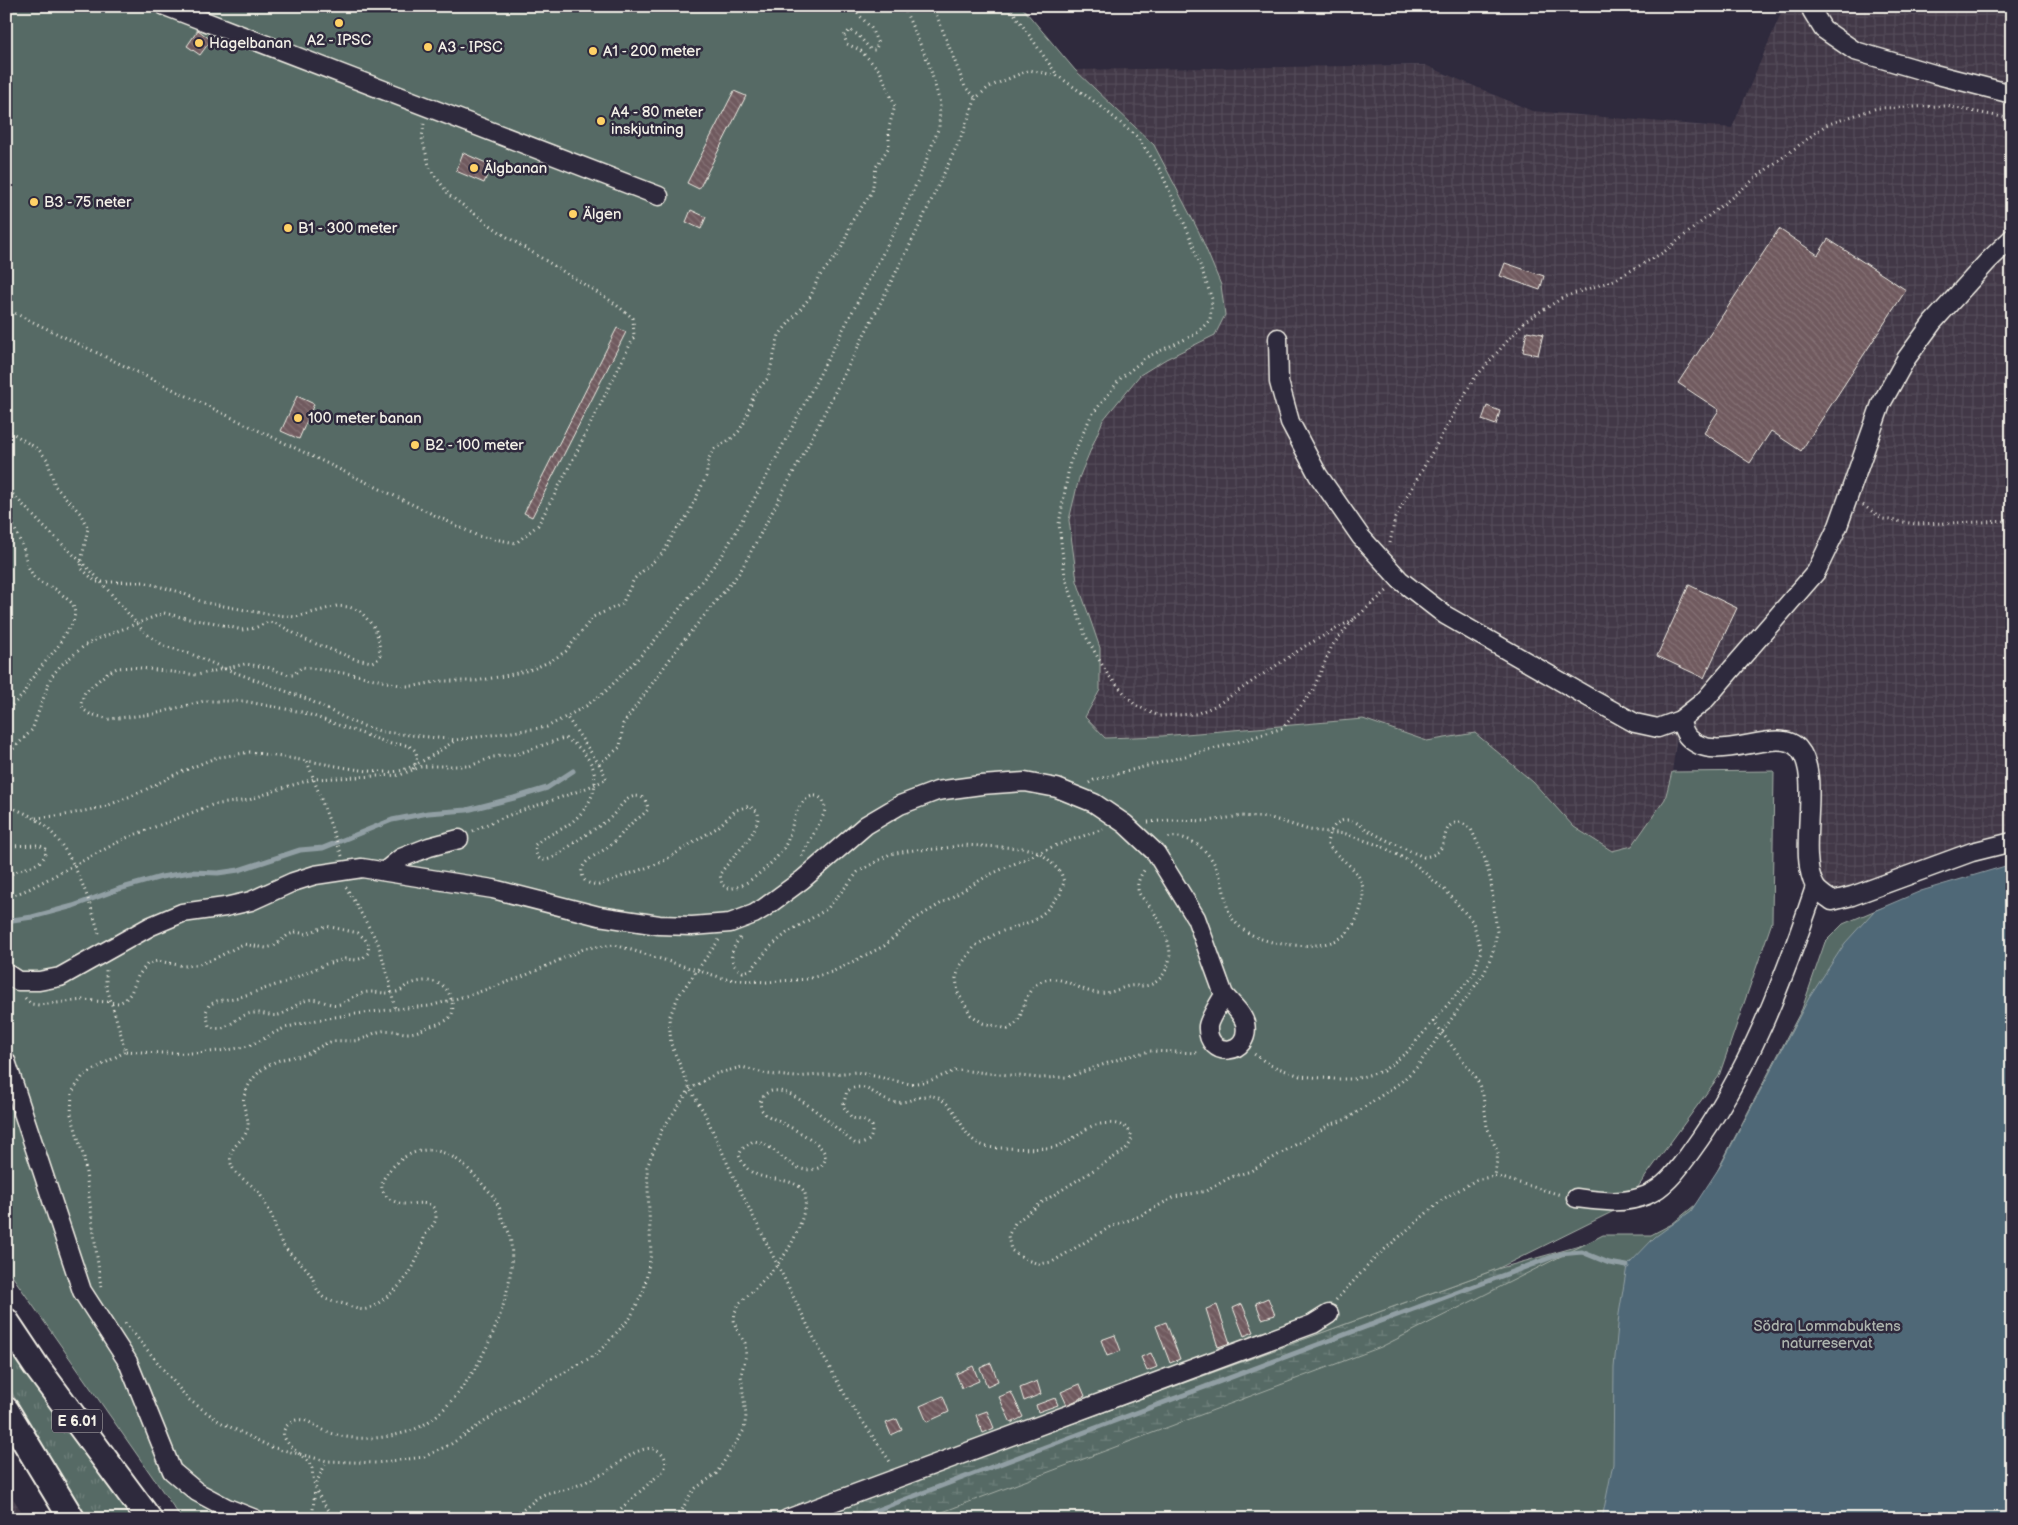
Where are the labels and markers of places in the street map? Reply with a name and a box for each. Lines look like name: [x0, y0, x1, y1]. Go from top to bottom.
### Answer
marker: A2 - IPSC: [333, 17, 345, 29]
place label: A2 - IPSC: [307, 31, 371, 50]
place label: Hagelbanan: [209, 34, 292, 53]
marker: Hagelbanan: [193, 37, 205, 49]
place label: A3 - IPSC: [438, 38, 503, 57]
marker: A3 - IPSC: [422, 41, 434, 53]
place label: A1 - 200 meter: [603, 42, 701, 61]
marker: A1 - 200 meter: [587, 45, 599, 57]
place label: A4 - 80 meter inskjutning: [611, 103, 704, 139]
marker: A4 - 80 meter inskjutning: [595, 115, 607, 127]
place label: Älgbanan: [484, 159, 547, 178]
marker: Älgbanan: [468, 162, 480, 174]
place label: B3 - 75 neter: [44, 193, 132, 212]
marker: B3 - 75 neter: [28, 196, 40, 208]
place label: Älgen: [583, 205, 621, 224]
marker: Älgen: [567, 208, 579, 220]
place label: B1 - 300 meter: [298, 219, 398, 238]
marker: B1 - 300 meter: [282, 222, 294, 234]
place label: 100 meter banan: [308, 409, 422, 428]
marker: 100 meter banan: [292, 412, 304, 424]
place label: B2 - 100 meter: [425, 436, 524, 455]
marker: B2 - 100 meter: [409, 439, 421, 451]

